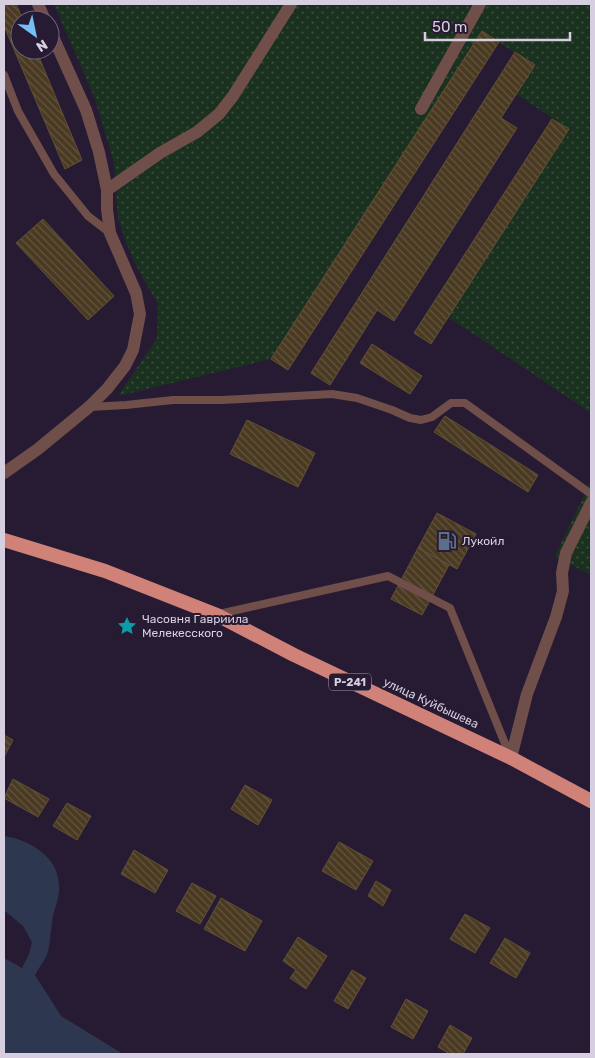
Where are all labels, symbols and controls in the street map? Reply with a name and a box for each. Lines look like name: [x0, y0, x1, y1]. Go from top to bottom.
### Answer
north arrow: [10, 10, 60, 60]
scale bar: [425, 10, 570, 42]
text: 50 m: [432, 18, 467, 36]
text: N: [33, 36, 51, 55]
fuel station icon: Лукойл: [436, 530, 458, 552]
place label: Лукойл: [462, 534, 504, 548]
place label: Часовня Гавриила Мелекесского: [142, 612, 249, 640]
place icon: Часовня Гавриила Мелекесского: [116, 615, 138, 637]
road number: Р-241: [329, 674, 371, 690]
street label: улица Куйбышева: [381, 675, 481, 731]

